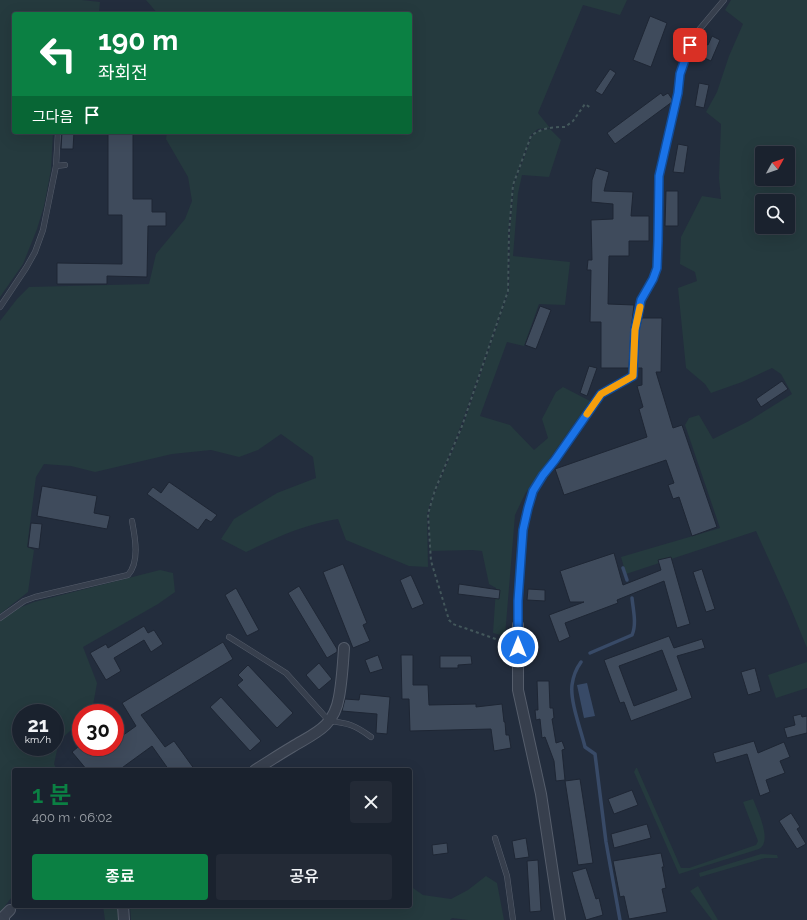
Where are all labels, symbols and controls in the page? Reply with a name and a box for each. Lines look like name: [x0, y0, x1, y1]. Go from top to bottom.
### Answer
text: 190 m: [98, 24, 178, 57]
icon: left: [32, 28, 84, 80]
pin: [673, 28, 707, 62]
icon: arrive: [679, 34, 701, 56]
text: 좌회전: [98, 62, 148, 83]
icon: arrive: [81, 104, 103, 126]
text: 그다음: [32, 108, 73, 126]
north arrow: [755, 146, 795, 186]
map controls: [755, 146, 795, 234]
button: search: [755, 194, 795, 234]
position arrow: [497, 626, 539, 668]
speed limit sign: 30: [72, 704, 124, 756]
text: 21: [27, 713, 49, 737]
text: km/h: [25, 734, 51, 745]
text: 1 분: [32, 780, 71, 809]
button: close: [350, 781, 392, 823]
text: 400 m · 06:02: [32, 810, 112, 825]
button: 종료: [32, 854, 208, 900]
button: 공유: [216, 854, 392, 900]

